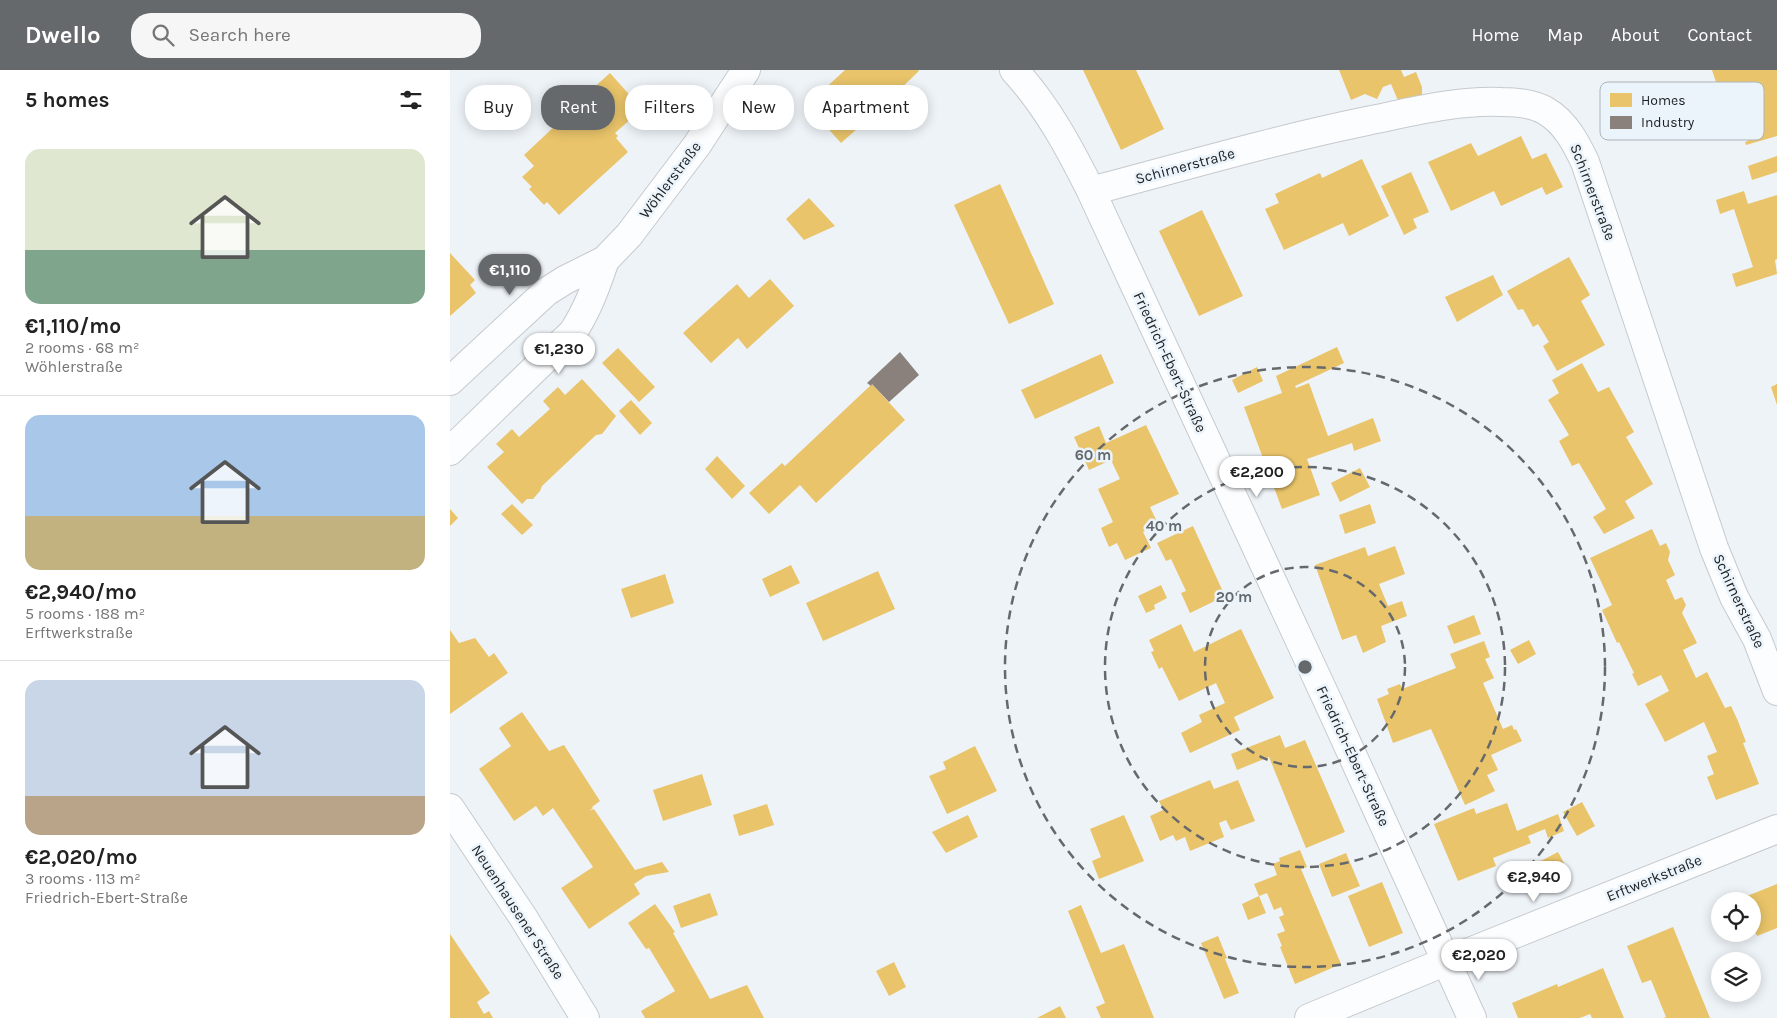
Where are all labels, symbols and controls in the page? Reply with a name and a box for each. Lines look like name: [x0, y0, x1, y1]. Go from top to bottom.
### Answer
search box: [131, 13, 481, 58]
text: Dwello: [25, 21, 101, 49]
icon: search: [149, 21, 177, 49]
text: Search here: [189, 24, 291, 46]
text: Home: [1471, 24, 1519, 46]
text: Map: [1547, 24, 1583, 46]
text: About: [1611, 24, 1660, 46]
text: Contact: [1688, 24, 1752, 46]
legend: [1600, 82, 1764, 140]
chip: Buy: [465, 85, 531, 130]
chip: Rent: [541, 85, 615, 130]
chip: Filters: [625, 85, 713, 130]
chip: New: [723, 85, 794, 130]
chip: Apartment: [804, 85, 928, 130]
icon: filters: [397, 86, 425, 114]
text: 5 homes: [25, 88, 110, 112]
text: Homes: [1641, 92, 1686, 109]
text: Industry: [1641, 114, 1695, 131]
street label: Wöhlerstraße: [635, 138, 705, 222]
street label: Schirnerstraße: [1566, 141, 1620, 243]
street label: Schirnerstraße: [1133, 144, 1237, 188]
icon: home: [180, 182, 270, 272]
pin: €1,110: [469, 254, 551, 296]
text: €1,110: [489, 260, 531, 279]
street label: Friedrich-Ebert-Straße: [1130, 289, 1210, 435]
text: €1,110/mo: [25, 314, 121, 338]
pin: €1,230: [518, 332, 600, 375]
text: 2 rooms · 68 m²: [25, 338, 139, 357]
text: €1,230: [534, 339, 584, 358]
text: Wöhlerstraße: [25, 357, 123, 376]
text: 60 m: [1075, 446, 1111, 464]
icon: home: [180, 447, 270, 537]
pin: €2,200: [1216, 456, 1298, 498]
text: €2,200: [1230, 462, 1284, 481]
text: 40 m: [1146, 517, 1182, 535]
street label: Schirnerstraße: [1709, 551, 1769, 651]
text: €2,940/mo: [25, 580, 137, 604]
text: 20 m: [1216, 588, 1252, 606]
text: 5 rooms · 188 m²: [25, 604, 145, 623]
text: Erftwerkstraße: [25, 623, 133, 642]
centre of rings: [1296, 658, 1314, 676]
street label: Friedrich-Ebert-Straße: [1313, 683, 1393, 829]
icon: home: [180, 712, 270, 802]
street label: Neuenhausener Straße: [468, 841, 568, 983]
text: €2,020/mo: [25, 845, 137, 869]
street label: Erftwerkstraße: [1604, 851, 1704, 905]
pin: €2,940: [1493, 860, 1575, 903]
text: €2,940: [1507, 867, 1561, 886]
text: 3 rooms · 113 m²: [25, 869, 141, 888]
text: Friedrich-Ebert-Straße: [25, 888, 188, 907]
map controls: [1711, 892, 1761, 1002]
button: locate: [1711, 892, 1761, 942]
pin: €2,020: [1438, 938, 1520, 981]
text: €2,020: [1452, 945, 1506, 964]
button: layers: [1711, 952, 1761, 1002]

